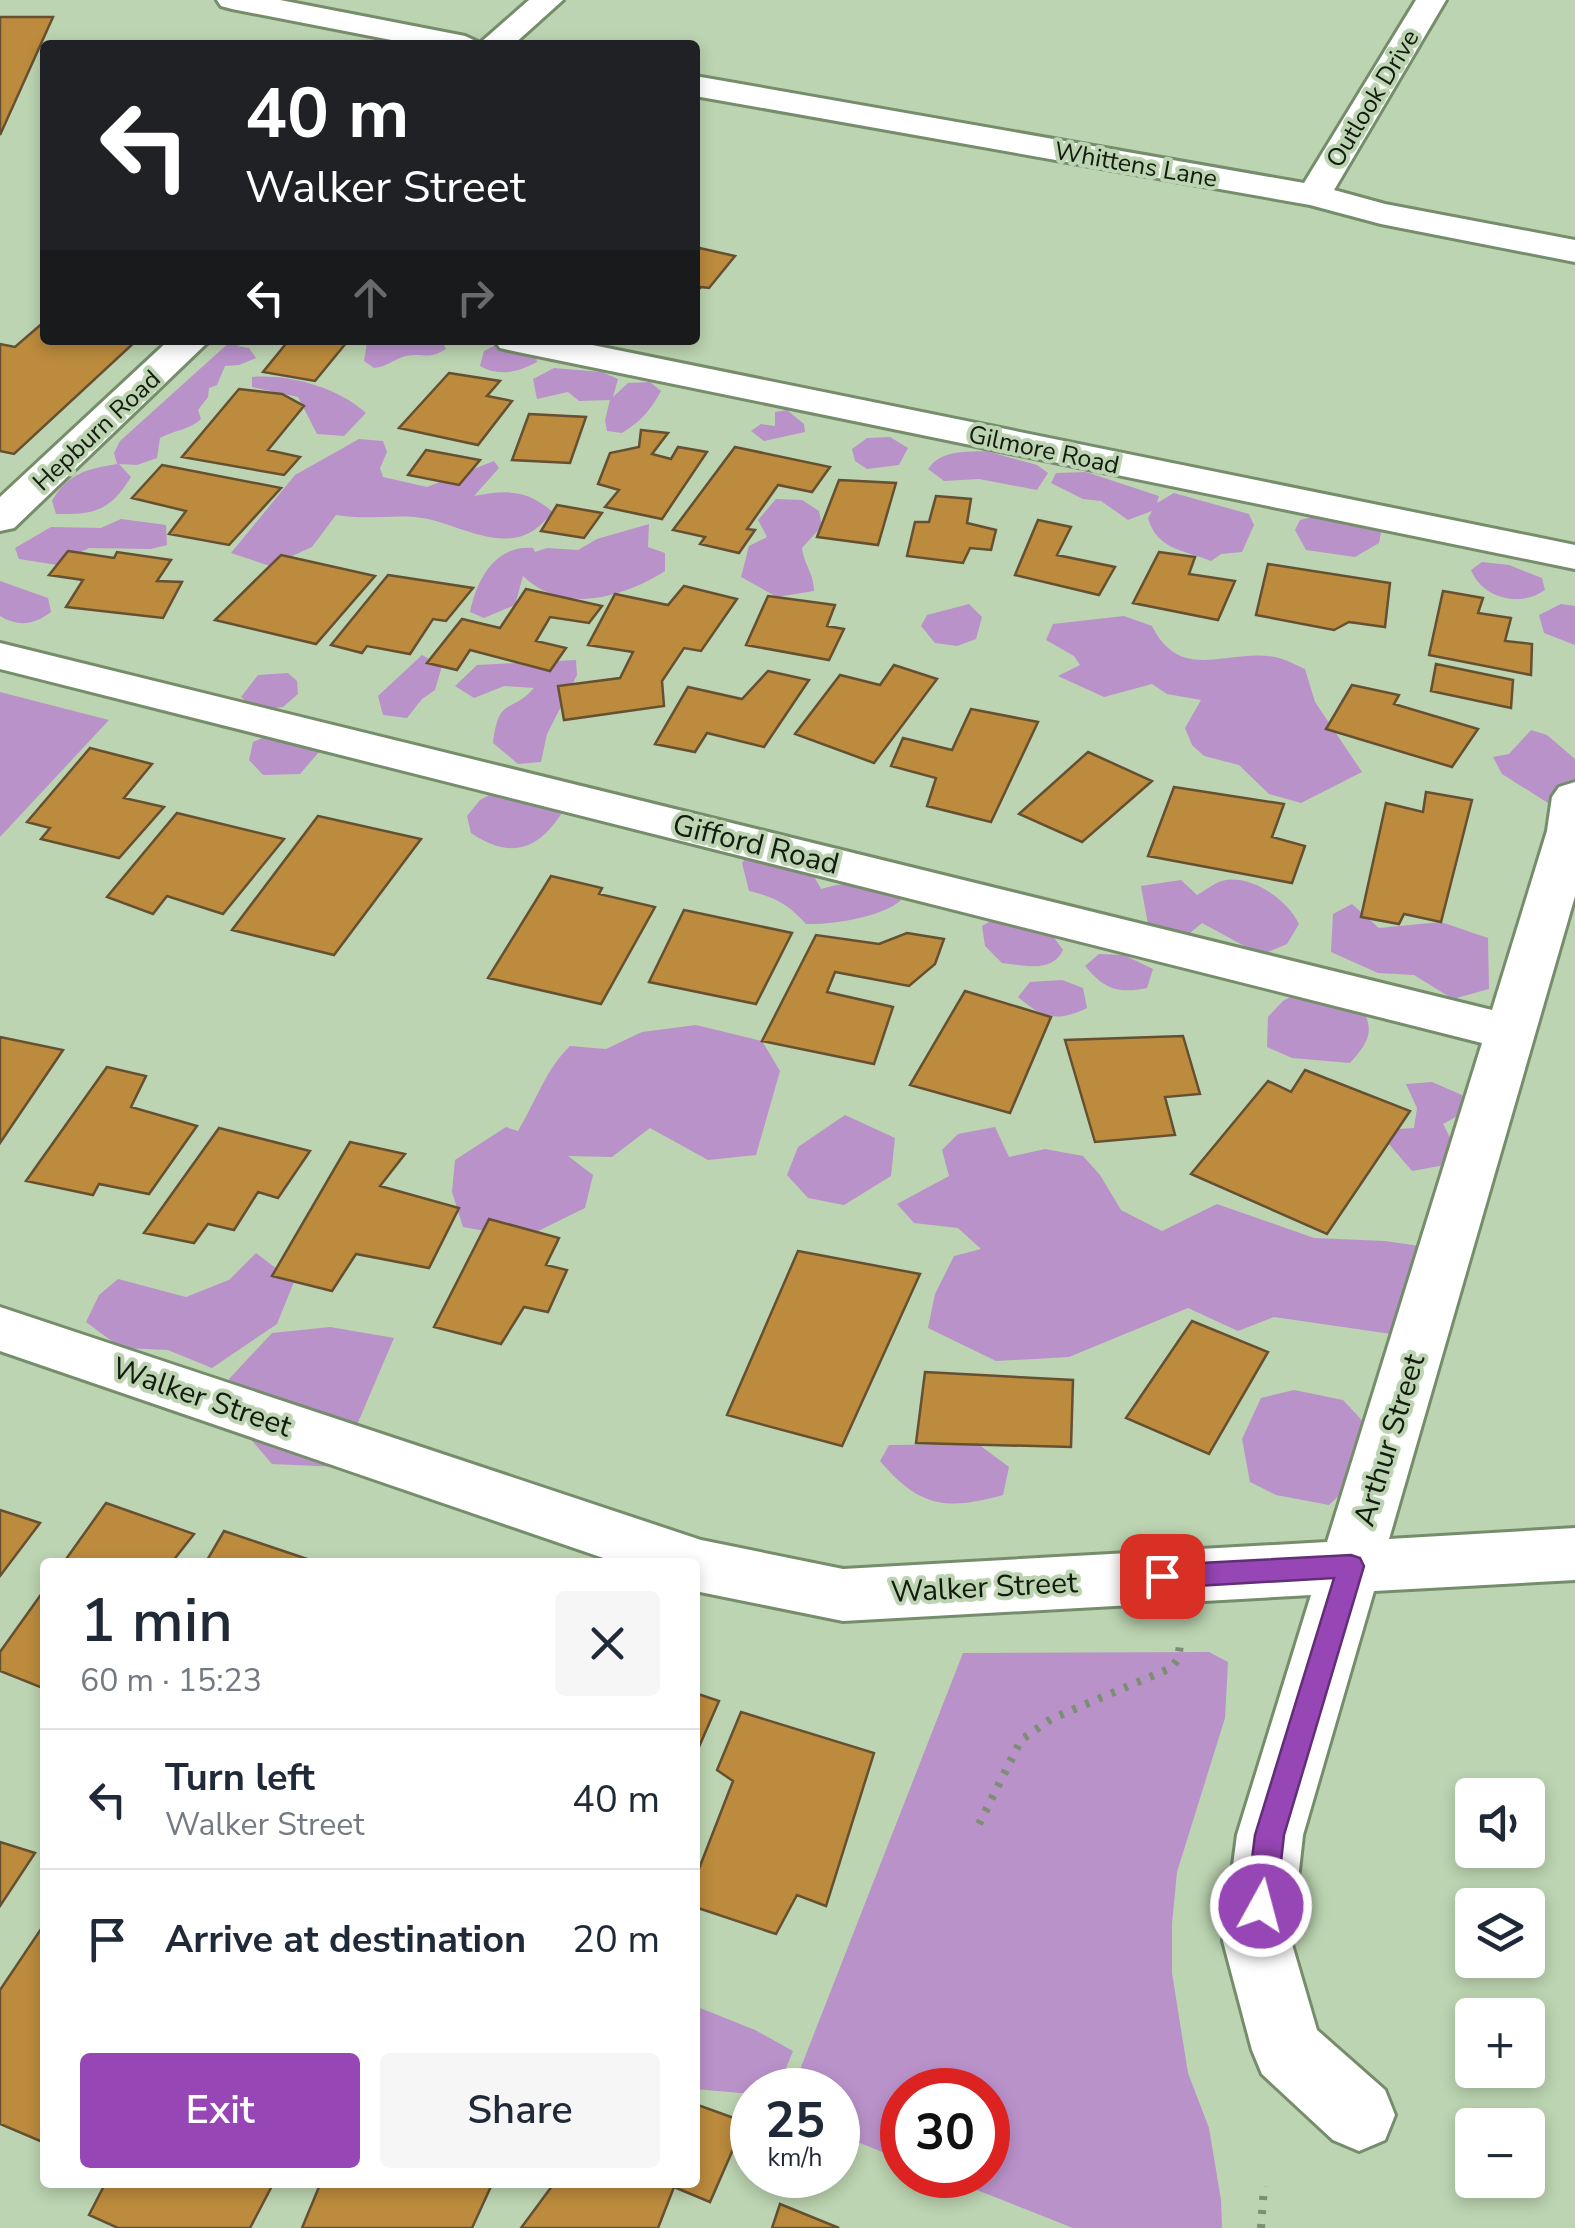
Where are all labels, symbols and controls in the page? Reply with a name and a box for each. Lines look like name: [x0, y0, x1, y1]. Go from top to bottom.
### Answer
street label: Outlook Drive: [1318, 23, 1427, 174]
text: 40 m: [245, 66, 409, 162]
icon: left: [80, 80, 210, 210]
street label: Whittens Lane: [1052, 134, 1220, 196]
text: Walker Street: [245, 157, 525, 218]
icon: left: [238, 270, 293, 325]
icon: ahead: [343, 270, 398, 325]
icon: right: [448, 270, 503, 325]
street label: Hepburn Road: [25, 363, 168, 499]
street label: Gilmore Road: [965, 417, 1122, 483]
street label: Gifford Road: [668, 804, 843, 885]
street label: Walker Street: [107, 1348, 297, 1447]
street label: Arthur Street: [1344, 1349, 1435, 1531]
pin: [1120, 1534, 1205, 1619]
icon: arrive: [1135, 1549, 1190, 1604]
street label: Walker Street: [890, 1562, 1079, 1613]
text: 1 min: [80, 1580, 233, 1662]
button: close: [555, 1591, 660, 1696]
text: 60 m · 15:23: [80, 1659, 262, 1702]
text: Turn left: [165, 1752, 315, 1803]
icon: left: [80, 1772, 135, 1827]
text: 40 m: [572, 1774, 660, 1825]
map controls: [1455, 1778, 1545, 2198]
button: sound: [1455, 1778, 1545, 1868]
text: Walker Street: [165, 1803, 364, 1846]
position arrow: [1209, 1854, 1313, 1958]
button: layers: [1455, 1888, 1545, 1978]
icon: arrive: [80, 1912, 135, 1967]
text: Arrive at destination: [165, 1914, 526, 1965]
text: 20 m: [572, 1914, 660, 1965]
button: +: [1455, 1998, 1545, 2088]
button: Exit: [80, 2053, 360, 2168]
button: Share: [380, 2053, 660, 2168]
speed limit sign: 30: [880, 2068, 1010, 2198]
text: 25: [765, 2086, 825, 2155]
button: −: [1455, 2108, 1545, 2198]
text: km/h: [767, 2141, 823, 2175]

